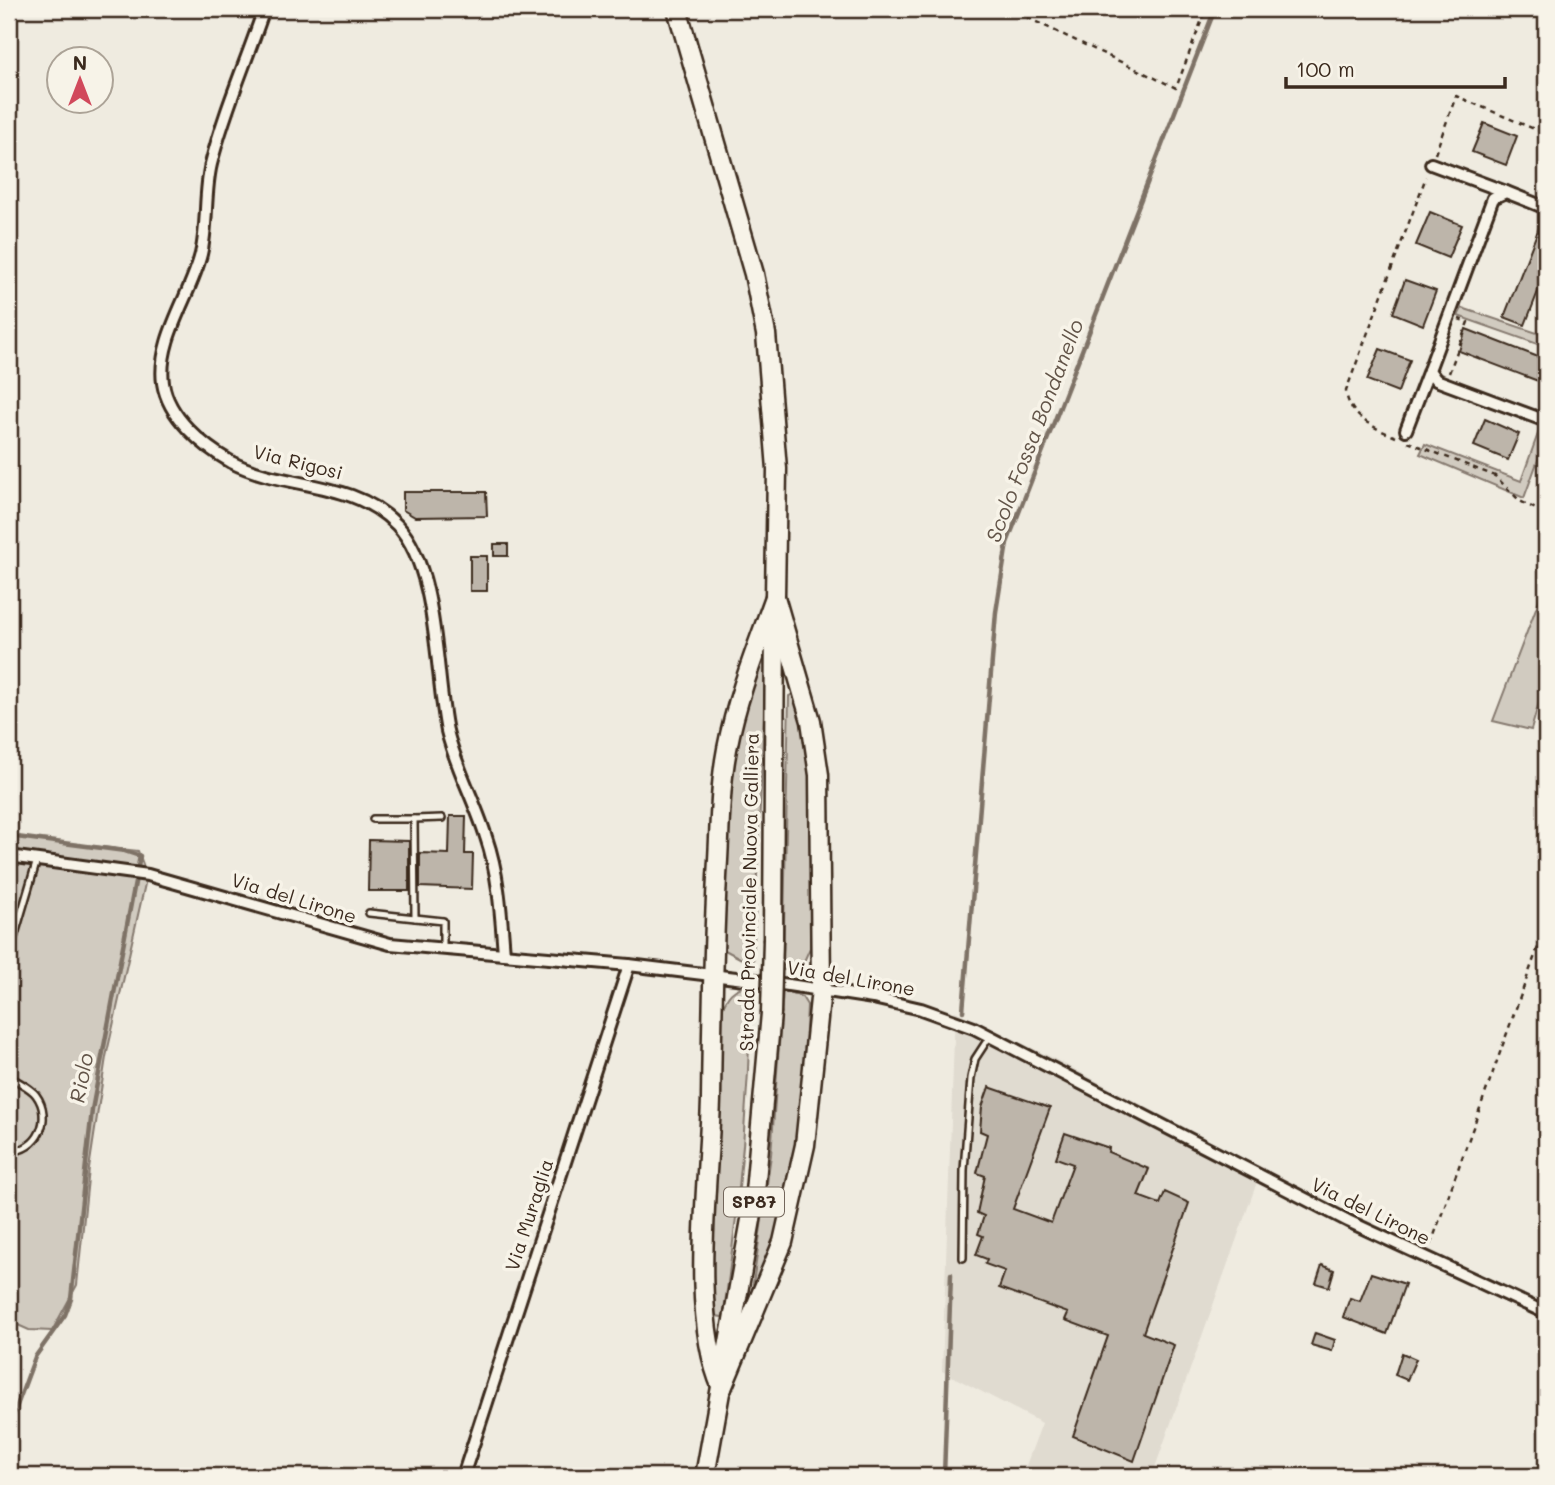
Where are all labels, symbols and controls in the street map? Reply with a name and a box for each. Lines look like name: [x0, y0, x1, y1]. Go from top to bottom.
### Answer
north arrow: [46, 46, 116, 116]
scale bar: [1286, 46, 1504, 90]
text: N: [73, 50, 87, 75]
text: 100 m: [1296, 55, 1355, 82]
water label: Scolo Fossa Bondanello: [979, 315, 1089, 546]
street label: Via Rigosi: [251, 438, 345, 485]
street label: Strada Provinciale Nuova Galliera: [733, 732, 764, 1052]
street label: Via del Lirone: [229, 867, 360, 928]
street label: Via del Lirone: [785, 954, 917, 1001]
water label: Riolo: [62, 1051, 99, 1105]
street label: Via Muraglia: [499, 1156, 558, 1274]
street label: Via del Lirone: [1308, 1171, 1435, 1250]
road number: SP87: [724, 1188, 784, 1217]

